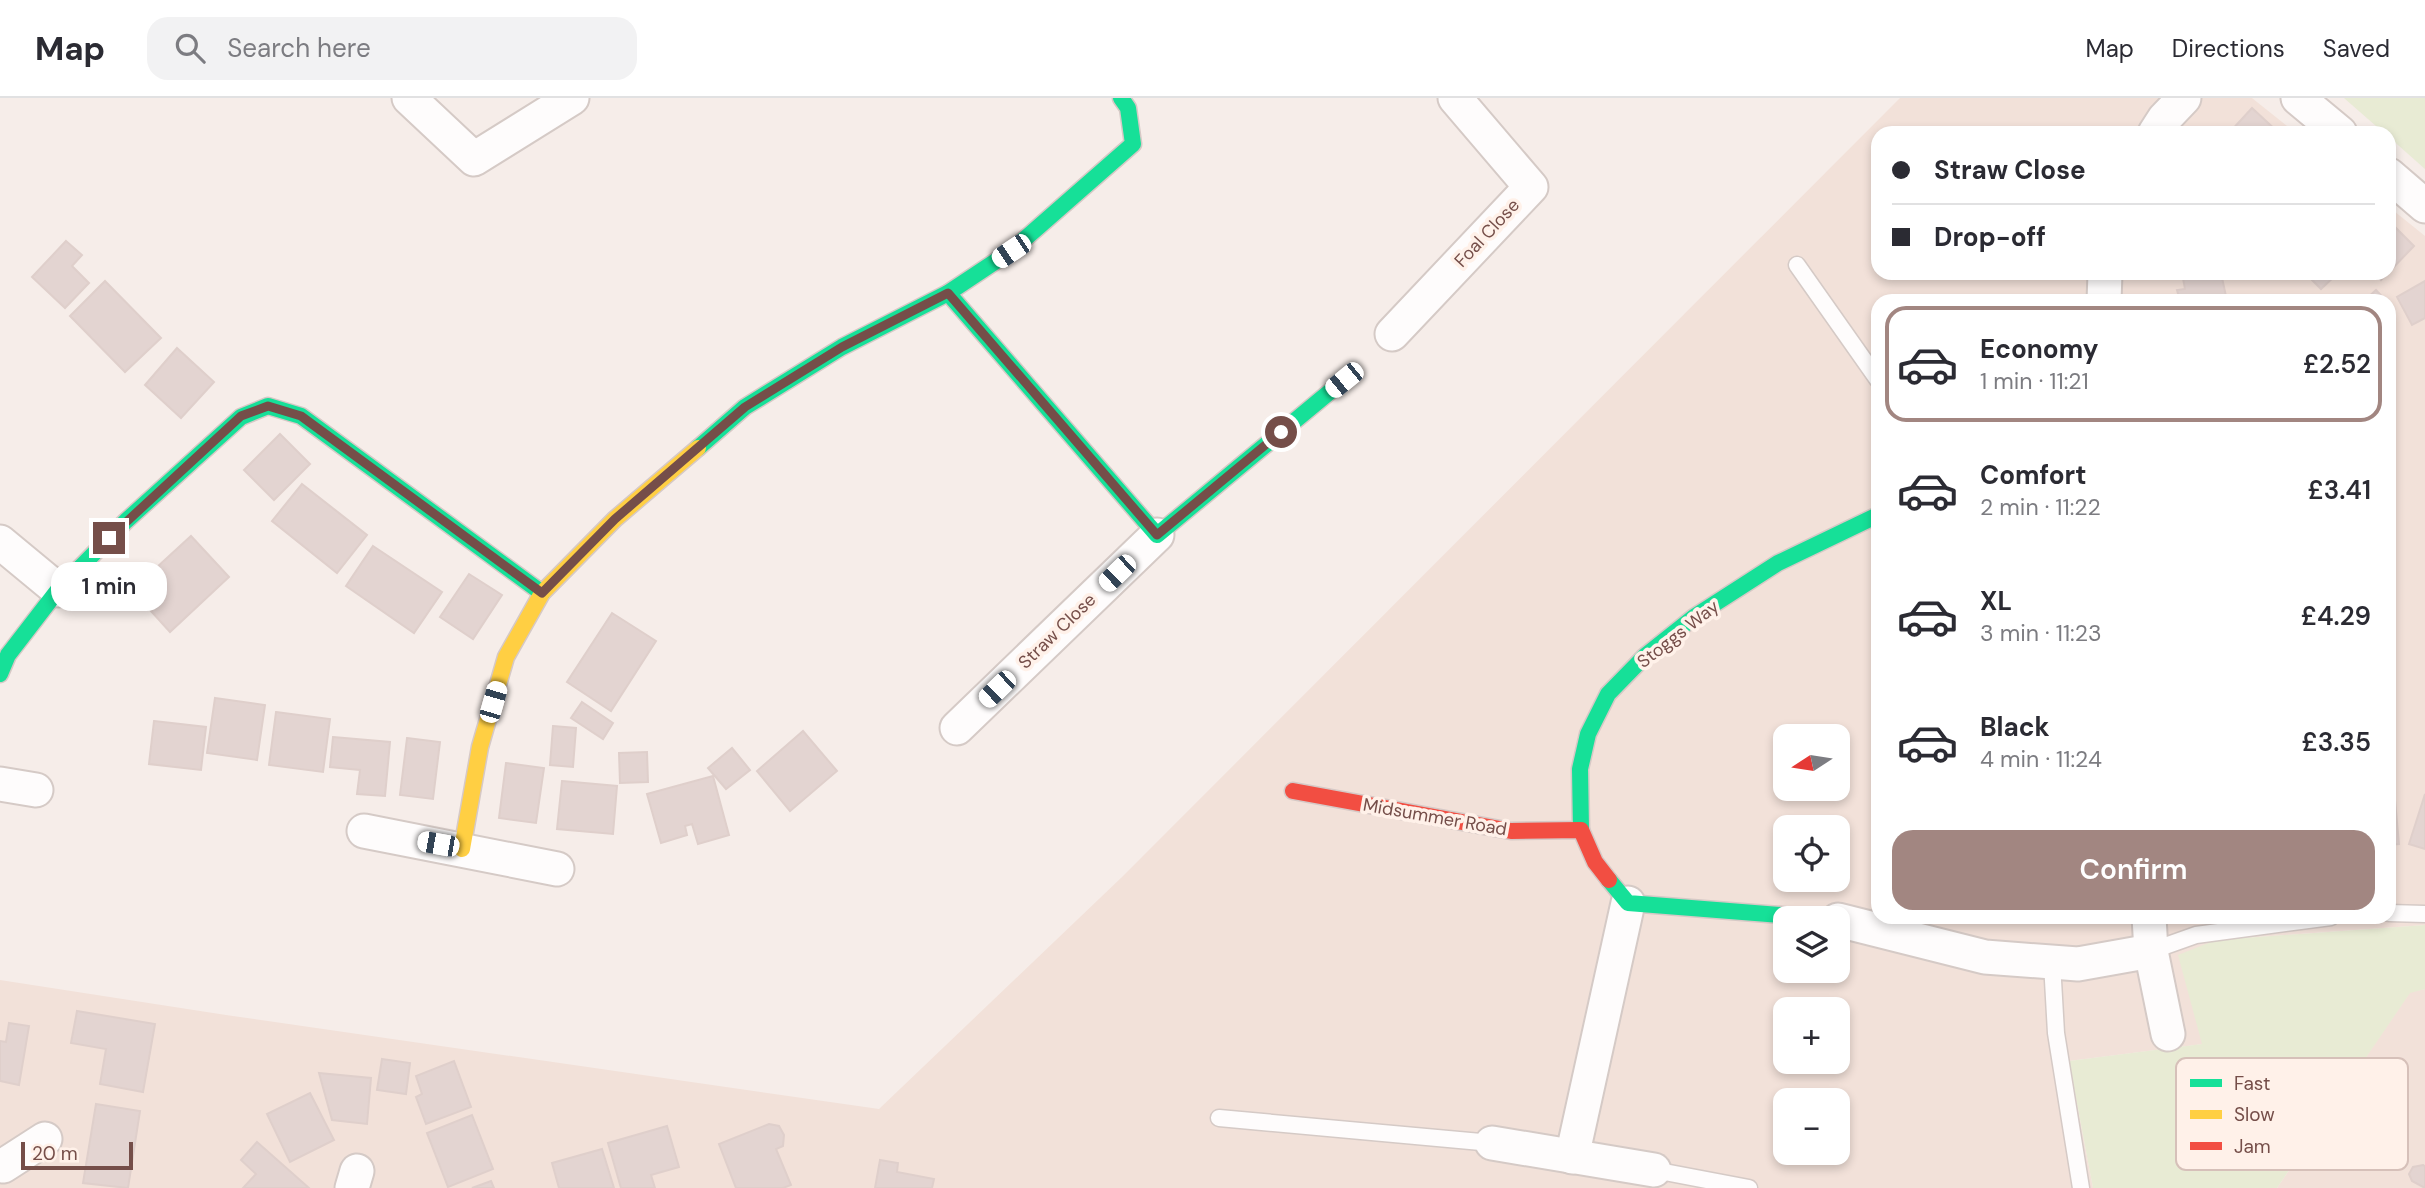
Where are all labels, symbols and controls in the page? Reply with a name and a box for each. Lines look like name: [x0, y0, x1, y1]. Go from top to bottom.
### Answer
search box: [147, 17, 637, 80]
text: Map: [35, 27, 105, 70]
icon: search: [171, 29, 209, 67]
text: Search here: [227, 31, 371, 65]
text: Map: [2086, 33, 2134, 64]
text: Directions: [2172, 33, 2285, 64]
text: Saved: [2323, 33, 2390, 64]
text: Straw Close: [1934, 153, 2086, 187]
street label: Foal Close: [1449, 194, 1525, 272]
text: Drop-off: [1934, 220, 2046, 254]
car: [988, 231, 1035, 271]
text: Economy: [1980, 332, 2098, 366]
icon: car: [1896, 333, 1959, 396]
text: £2.52: [2303, 347, 2371, 381]
car: [1322, 359, 1367, 401]
text: 1 min · 11:21: [1980, 366, 2089, 396]
route start: [1265, 416, 1297, 448]
text: Comfort: [1980, 458, 2086, 492]
icon: car: [1896, 459, 1959, 522]
text: £3.41: [2308, 473, 2371, 507]
text: 2 min · 11:22: [1980, 492, 2101, 522]
route end: [93, 522, 125, 554]
car: [1095, 551, 1140, 595]
callout: 1 min: [51, 562, 167, 612]
text: 1 min: [82, 571, 136, 601]
text: XL: [1980, 584, 2012, 618]
icon: car: [1896, 585, 1959, 648]
street label: Straw Close: [1013, 588, 1101, 674]
street label: Stoggs Way: [1632, 595, 1724, 673]
text: £4.29: [2301, 599, 2371, 633]
text: 3 min · 11:23: [1980, 618, 2102, 648]
car: [975, 667, 1020, 711]
car: [478, 679, 509, 725]
text: Black: [1980, 710, 2050, 744]
icon: car: [1896, 711, 1959, 774]
north arrow: [1773, 724, 1850, 802]
map controls: [1773, 724, 1850, 1165]
text: £3.35: [2302, 725, 2371, 759]
text: 4 min · 11:24: [1980, 744, 2102, 774]
street label: Midsummer Road: [1361, 793, 1509, 841]
button: locate: [1773, 815, 1850, 892]
car: [416, 830, 461, 858]
button: Confirm: [1892, 830, 2375, 910]
button: layers: [1773, 906, 1850, 983]
button: +: [1773, 997, 1850, 1074]
legend: [2176, 1058, 2408, 1170]
text: Fast: [2234, 1071, 2270, 1096]
button: −: [1773, 1088, 1850, 1165]
text: Slow: [2234, 1102, 2275, 1127]
text: Jam: [2234, 1134, 2271, 1159]
scale bar: [21, 1139, 133, 1171]
text: 20 m: [32, 1141, 78, 1166]

